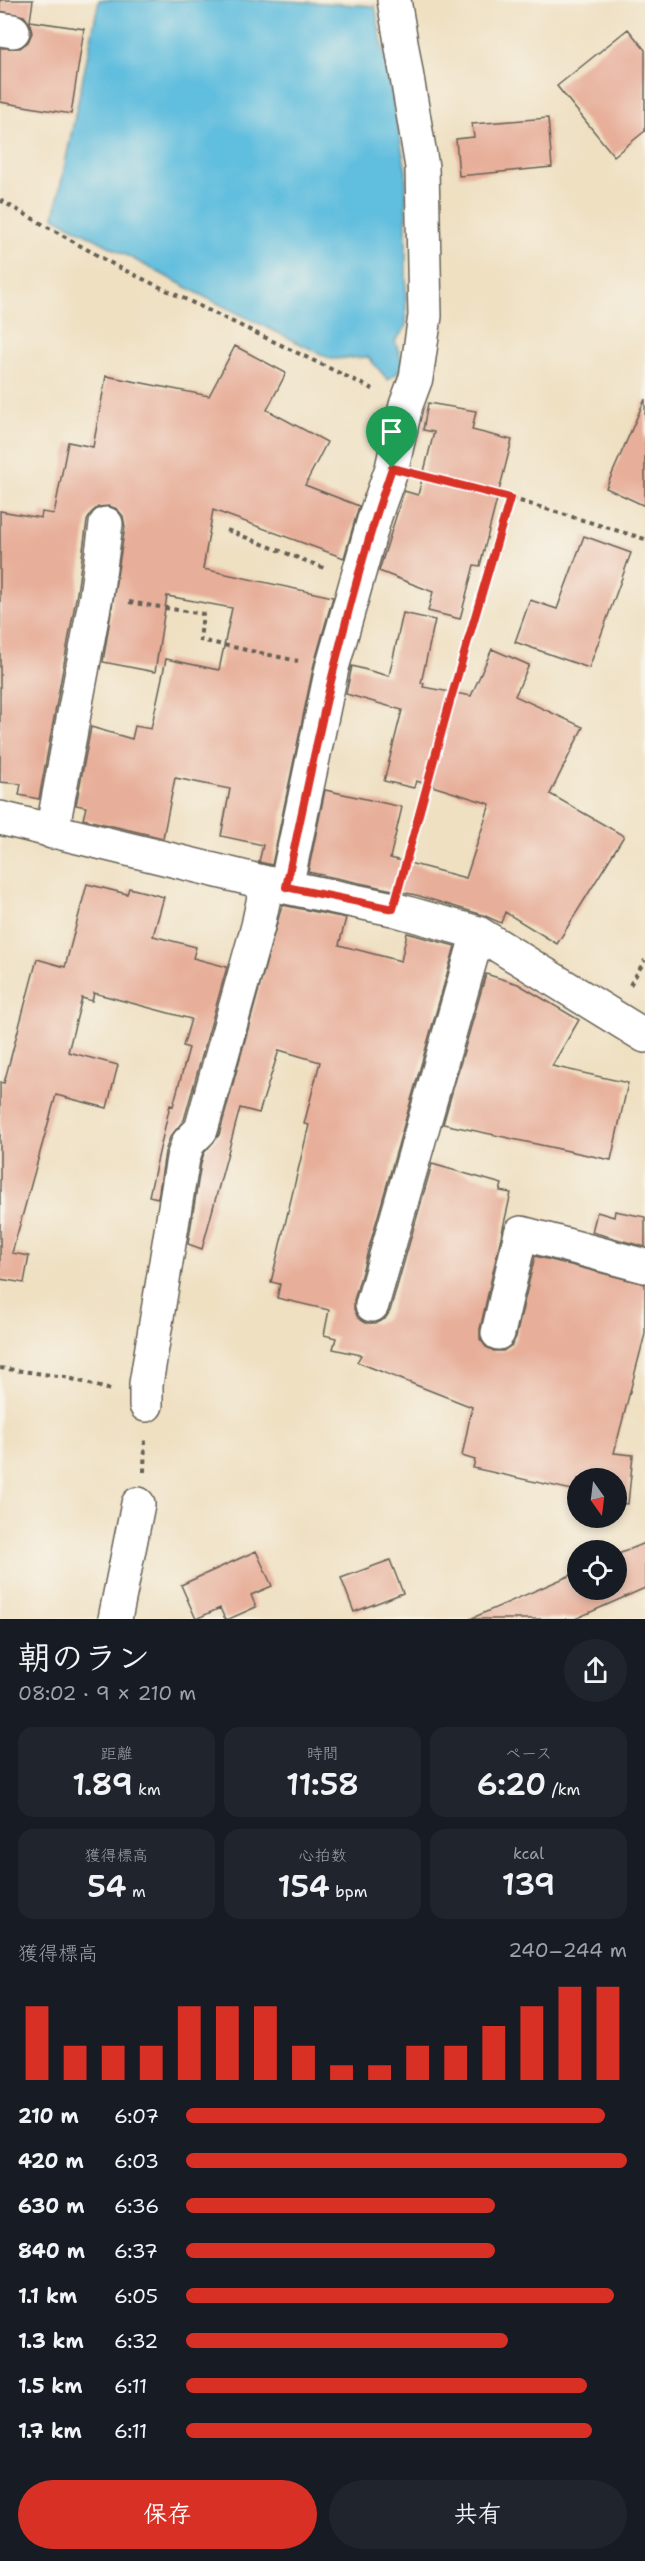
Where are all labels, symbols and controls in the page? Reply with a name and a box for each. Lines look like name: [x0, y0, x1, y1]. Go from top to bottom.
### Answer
pin: [366, 406, 417, 468]
icon: arrive: [375, 415, 408, 448]
north arrow: [567, 1468, 627, 1528]
map controls: [567, 1468, 627, 1600]
button: locate: [567, 1540, 627, 1600]
text: 朝のラン: [18, 1635, 150, 1680]
button: share: [564, 1639, 627, 1702]
text: 08:02 · 9 × 210 m: [18, 1680, 196, 1706]
text: 距離: [100, 1743, 133, 1764]
text: 時間: [306, 1743, 339, 1764]
text: ペース: [505, 1743, 552, 1764]
text: 1.89: [72, 1764, 133, 1805]
text: 11:58: [286, 1764, 359, 1805]
text: 6:20: [477, 1764, 546, 1805]
text: km: [133, 1779, 161, 1800]
text: /km: [546, 1779, 580, 1800]
text: kcal: [513, 1843, 544, 1864]
text: 獲得標高: [84, 1845, 149, 1866]
text: 心拍数: [298, 1845, 347, 1866]
text: 139: [502, 1864, 555, 1905]
text: 54: [87, 1866, 127, 1907]
text: 154: [278, 1866, 330, 1907]
text: m: [127, 1881, 146, 1902]
text: bpm: [330, 1881, 367, 1902]
text: 240–244 m: [508, 1937, 627, 1963]
text: 獲得標高: [18, 1940, 98, 1966]
text: 210 m: [18, 2103, 79, 2129]
text: 6:07: [114, 2103, 159, 2129]
text: 420 m: [18, 2148, 84, 2174]
text: 6:03: [114, 2148, 159, 2174]
text: 630 m: [18, 2193, 84, 2219]
text: 6:36: [114, 2193, 159, 2219]
text: 840 m: [18, 2238, 85, 2264]
text: 6:37: [114, 2238, 158, 2264]
text: 1.1 km: [18, 2283, 77, 2309]
text: 6:05: [114, 2283, 158, 2309]
text: 1.3 km: [18, 2328, 84, 2354]
text: 6:32: [114, 2328, 158, 2354]
text: 1.5 km: [18, 2373, 82, 2399]
text: 6:11: [114, 2373, 147, 2399]
text: 1.7 km: [18, 2418, 82, 2444]
text: 6:11: [114, 2418, 147, 2444]
button: 保存: [18, 2480, 317, 2549]
button: 共有: [329, 2480, 627, 2549]

